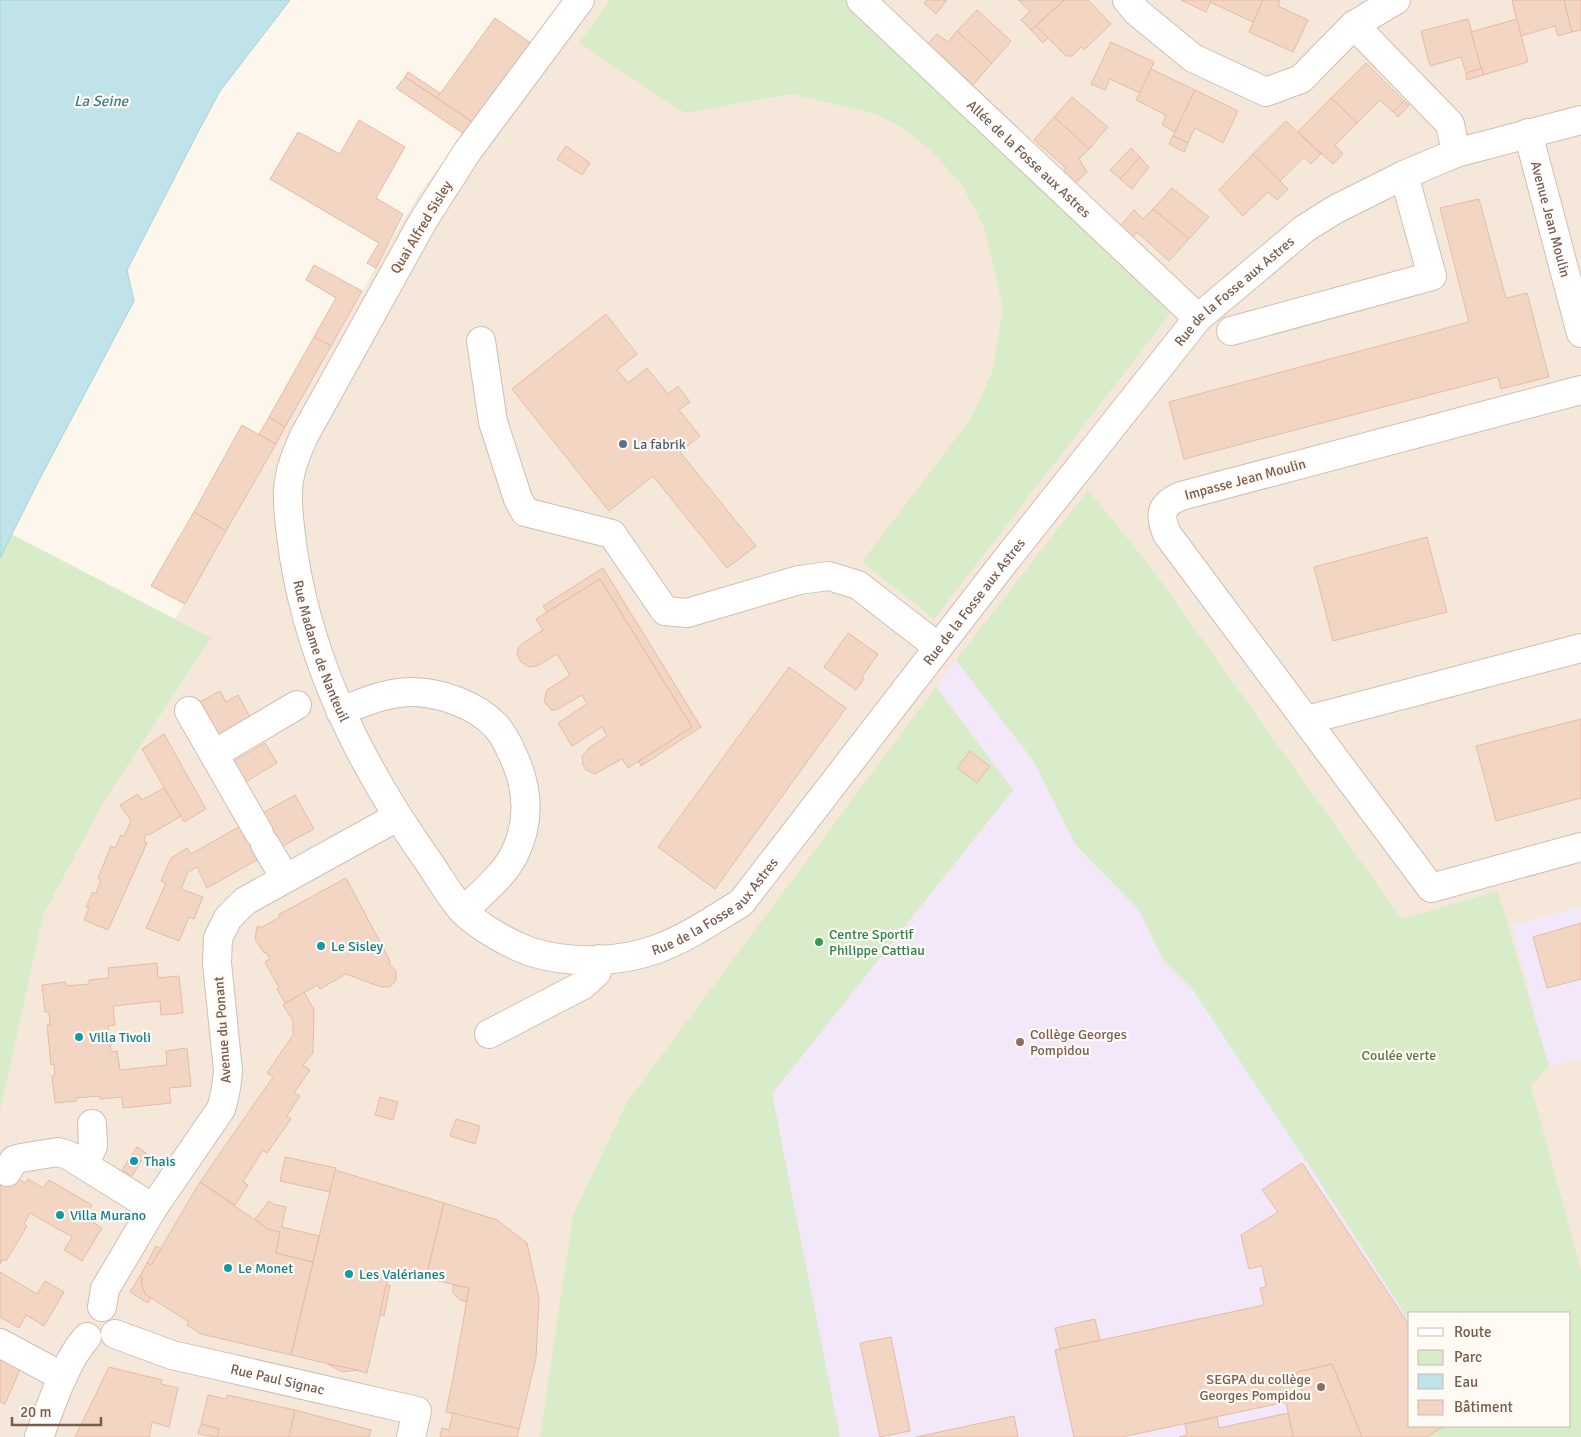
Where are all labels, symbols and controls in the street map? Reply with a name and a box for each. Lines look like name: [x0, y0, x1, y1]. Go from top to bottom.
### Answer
water label: La Seine: [74, 92, 130, 110]
street label: Allée de la Fosse aux Astres: [963, 96, 1094, 221]
street label: Avenue Jean Moulin: [1527, 159, 1574, 279]
street label: Quai Alfred Sisley: [387, 177, 456, 277]
street label: Rue de la Fosse aux Astres: [1171, 233, 1298, 350]
place label: La fabrik: [633, 436, 686, 453]
marker: La fabrik: [617, 438, 629, 450]
street label: Impasse Jean Moulin: [1183, 455, 1308, 504]
street label: Rue de la Fosse aux Astres: [920, 535, 1029, 669]
street label: Rue Madame de Nanteuil: [289, 578, 353, 725]
street label: Rue de la Fosse aux Astres: [649, 855, 782, 959]
place label: Centre Sportif Philippe Cattiau: [829, 926, 925, 959]
marker: Centre Sportif Philippe Cattiau: [813, 936, 825, 948]
place label: Le Sisley: [331, 938, 384, 955]
marker: Le Sisley: [315, 940, 327, 952]
street label: Avenue du Ponant: [210, 976, 235, 1084]
place label: Collège Georges Pompidou: [1030, 1026, 1127, 1059]
place label: Villa Tivoli: [89, 1029, 151, 1046]
marker: Villa Tivoli: [73, 1031, 85, 1043]
marker: Collège Georges Pompidou: [1014, 1036, 1026, 1048]
park label: Coulée verte: [1362, 1047, 1436, 1064]
place label: Thais: [144, 1153, 176, 1170]
marker: Thais: [128, 1155, 140, 1167]
place label: Villa Murano: [70, 1207, 146, 1224]
marker: Villa Murano: [54, 1209, 66, 1221]
place label: Le Monet: [238, 1260, 293, 1277]
marker: Le Monet: [222, 1262, 234, 1274]
place label: Les Valérianes: [359, 1266, 445, 1283]
marker: Les Valérianes: [343, 1268, 355, 1280]
legend: [1408, 1312, 1571, 1427]
text: Route: [1454, 1323, 1491, 1341]
text: Parc: [1454, 1348, 1482, 1366]
street label: Rue Paul Signac: [229, 1361, 326, 1399]
place label: SEGPA du collège Georges Pompidou: [1200, 1371, 1311, 1404]
text: Eau: [1454, 1373, 1478, 1391]
marker: SEGPA du collège Georges Pompidou: [1315, 1381, 1327, 1393]
scale bar: [12, 1394, 101, 1426]
text: Bâtiment: [1454, 1398, 1513, 1416]
text: 20 m: [20, 1403, 51, 1421]

